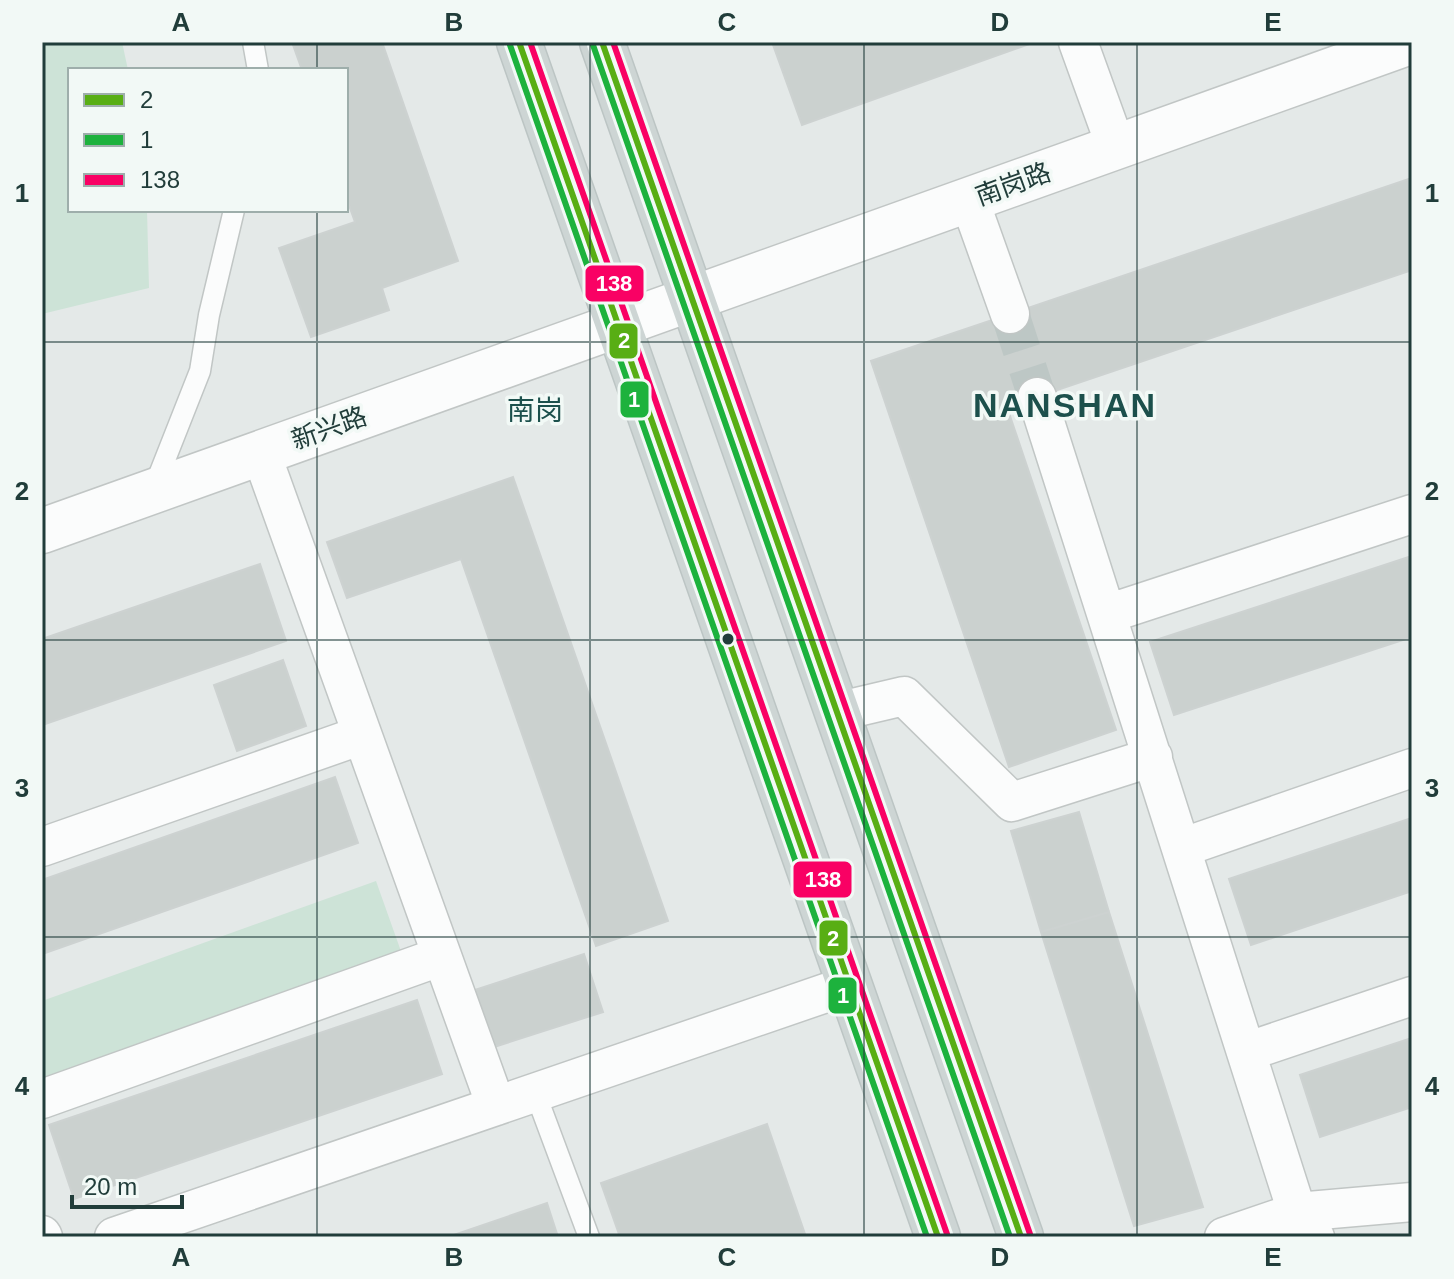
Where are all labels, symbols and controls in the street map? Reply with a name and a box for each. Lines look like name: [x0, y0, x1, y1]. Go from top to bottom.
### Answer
text: A: [172, 7, 191, 37]
text: B: [445, 7, 463, 37]
text: C: [718, 7, 737, 37]
text: D: [991, 7, 1009, 37]
text: E: [1264, 7, 1282, 37]
legend: [68, 68, 348, 212]
text: 2: [140, 86, 153, 113]
text: 1: [140, 126, 153, 153]
street label: 南岗路: [971, 157, 1055, 211]
text: 138: [140, 166, 180, 193]
text: 1: [15, 178, 29, 208]
text: 1: [1425, 178, 1439, 208]
line badge: 138: [584, 264, 645, 303]
text: 138: [596, 271, 632, 296]
line badge: 2: [608, 322, 639, 360]
text: 2: [618, 328, 630, 353]
line badge: 1: [619, 380, 650, 419]
district label: NANSHAN: [973, 386, 1157, 424]
text: 1: [628, 387, 640, 412]
district label: 南岗: [507, 395, 563, 426]
street label: 新兴路: [287, 401, 371, 455]
text: 2: [15, 476, 29, 506]
text: 2: [1425, 476, 1439, 506]
unlabelled marker: [720, 631, 736, 647]
text: 3: [15, 773, 29, 803]
text: 3: [1425, 773, 1439, 803]
line badge: 138: [792, 860, 853, 899]
text: 138: [805, 867, 841, 892]
line badge: 2: [818, 919, 849, 957]
text: 2: [827, 926, 839, 951]
line badge: 1: [827, 976, 858, 1015]
text: 1: [837, 983, 849, 1008]
text: 4: [15, 1071, 30, 1101]
text: 4: [1425, 1071, 1440, 1101]
scale bar: [72, 1159, 182, 1209]
text: 20 m: [84, 1173, 137, 1200]
text: A: [172, 1242, 191, 1272]
text: B: [445, 1242, 463, 1272]
text: C: [718, 1242, 737, 1272]
text: D: [991, 1242, 1009, 1272]
text: E: [1264, 1242, 1282, 1272]

